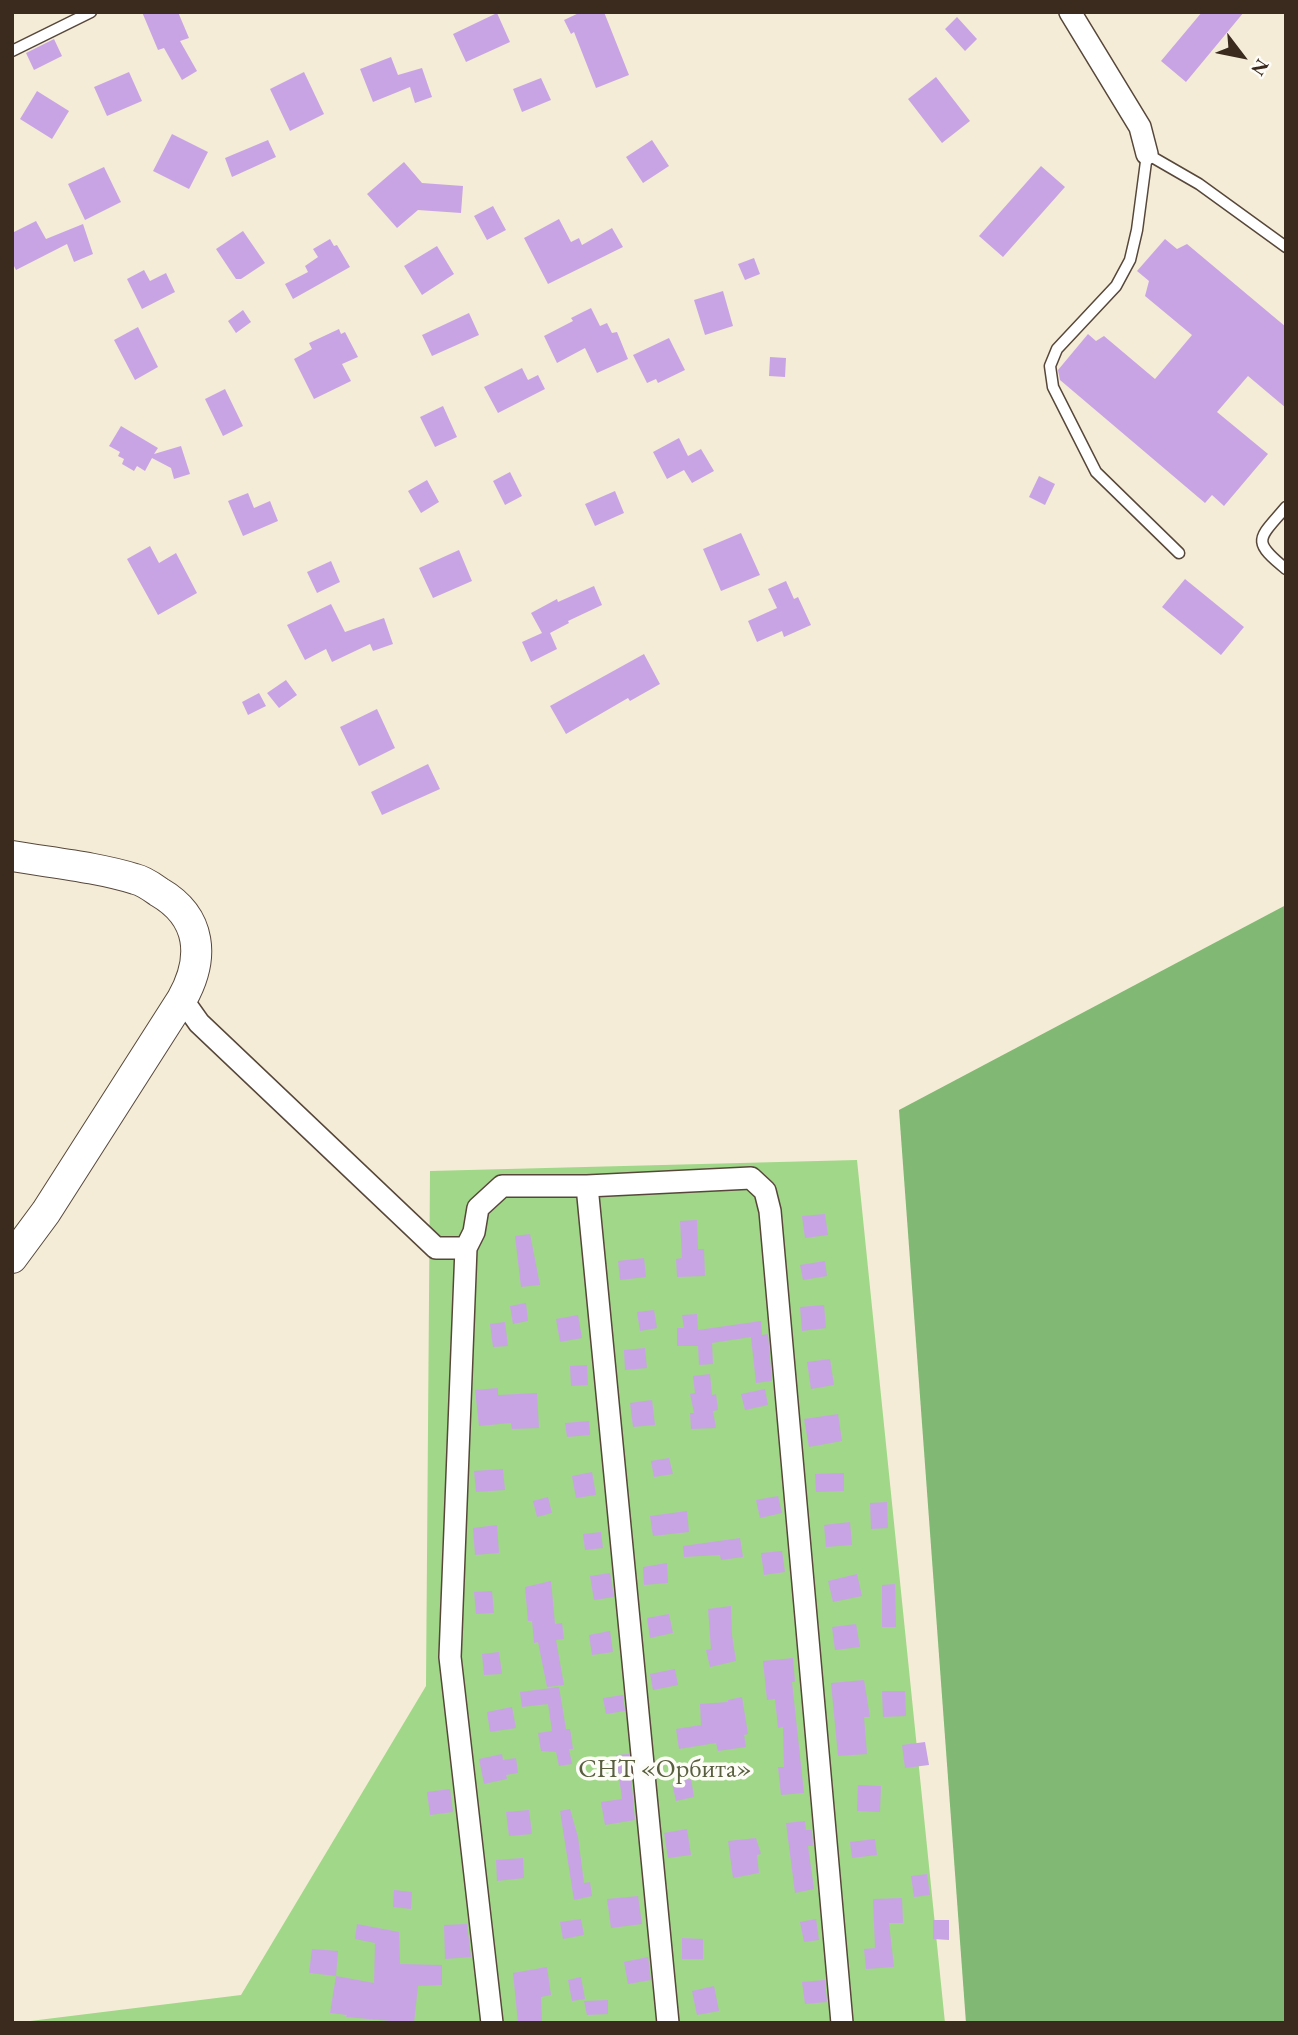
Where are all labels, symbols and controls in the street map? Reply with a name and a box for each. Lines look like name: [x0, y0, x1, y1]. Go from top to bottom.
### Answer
north arrow: [1207, 21, 1277, 91]
text: N: [1246, 54, 1275, 81]
park label: СНТ «Орбита»: [578, 1754, 752, 1786]

